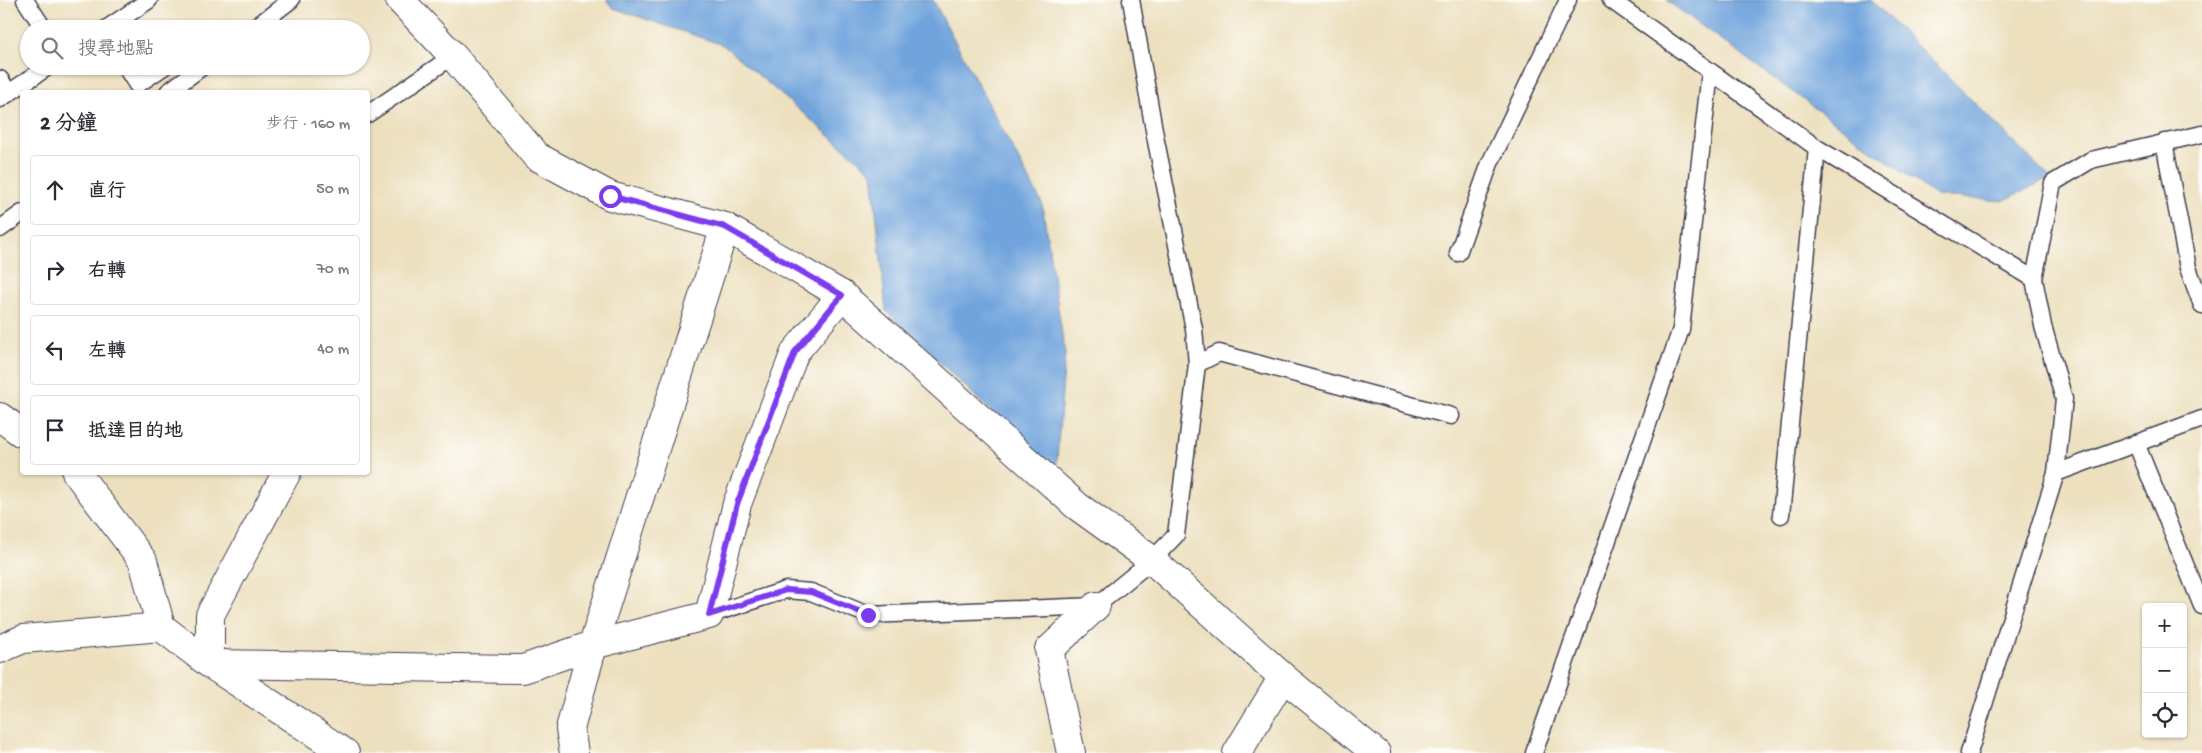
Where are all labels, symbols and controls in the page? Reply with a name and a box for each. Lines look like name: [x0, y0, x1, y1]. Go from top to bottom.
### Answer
search box: [20, 20, 370, 75]
icon: search: [38, 34, 66, 62]
text: 搜尋地點: [78, 39, 154, 62]
text: 2 分鐘: [40, 113, 97, 138]
text: 步行 · 160 m: [267, 116, 350, 135]
icon: ahead: [41, 176, 69, 204]
text: 直行: [88, 181, 126, 204]
text: 50 m: [316, 181, 349, 200]
route start: [599, 185, 622, 208]
icon: right: [41, 256, 69, 284]
text: 右轉: [88, 261, 126, 284]
text: 70 m: [316, 261, 349, 280]
icon: left: [41, 336, 69, 364]
text: 左轉: [88, 341, 126, 364]
text: 40 m: [317, 341, 349, 360]
icon: arrive: [41, 416, 69, 444]
text: 抵達目的地: [88, 421, 183, 444]
map controls: [2142, 603, 2187, 738]
button: +: [2142, 603, 2187, 648]
route end: [857, 604, 880, 627]
button: −: [2142, 648, 2187, 693]
button: locate: [2142, 693, 2187, 738]

